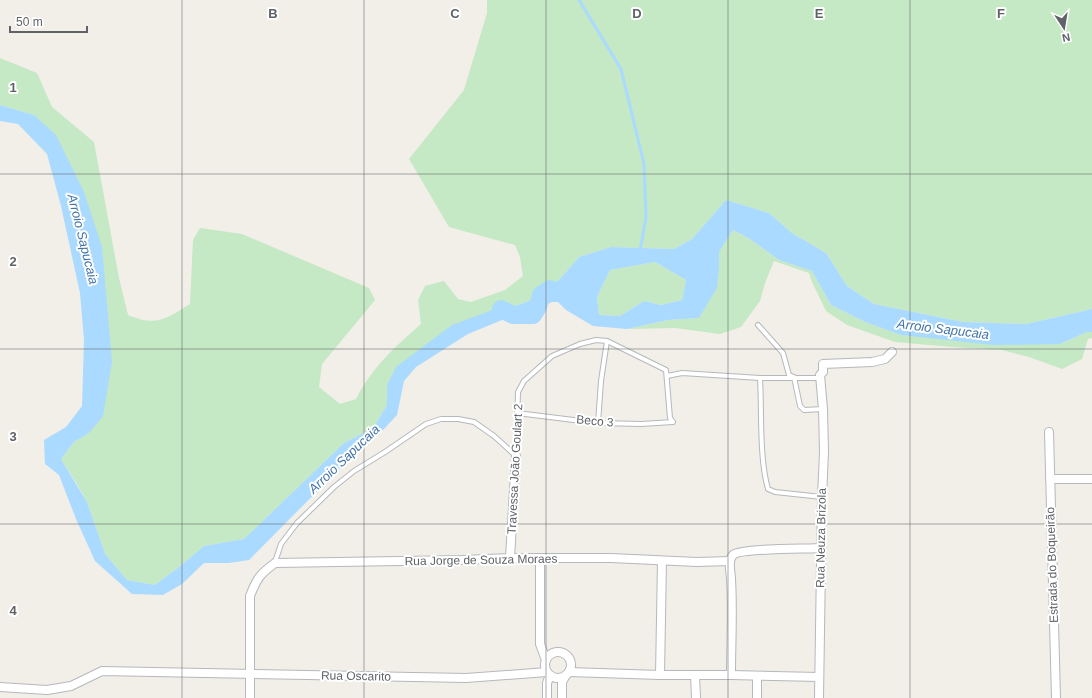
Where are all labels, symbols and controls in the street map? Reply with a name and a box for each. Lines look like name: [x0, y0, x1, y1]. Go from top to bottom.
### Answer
text: B: [268, 6, 278, 21]
text: C: [450, 6, 460, 21]
text: D: [632, 6, 642, 21]
text: E: [815, 6, 824, 21]
text: F: [997, 6, 1005, 21]
scale bar: [10, 8, 87, 34]
north arrow: [1044, 8, 1084, 48]
text: 50 m: [16, 15, 43, 29]
text: N: [1061, 31, 1071, 44]
text: 1: [9, 80, 17, 95]
water label: Arroio Sapucaia: [64, 191, 101, 286]
text: 2: [9, 254, 17, 269]
water label: Arroio Sapucaia: [895, 316, 990, 342]
street label: Travessa João Goulart 2: [505, 403, 525, 535]
street label: Beco 3: [576, 412, 615, 430]
water label: Arroio Sapucaia: [305, 421, 382, 497]
text: 3: [9, 429, 17, 444]
street label: Rua Neuza Brizola: [813, 488, 829, 588]
street label: Estrada do Boqueirão: [1043, 506, 1061, 623]
street label: Rua Jorge de Souza Moraes: [405, 552, 557, 568]
text: 4: [9, 603, 17, 618]
street label: Rua Oscarito: [321, 668, 391, 684]

